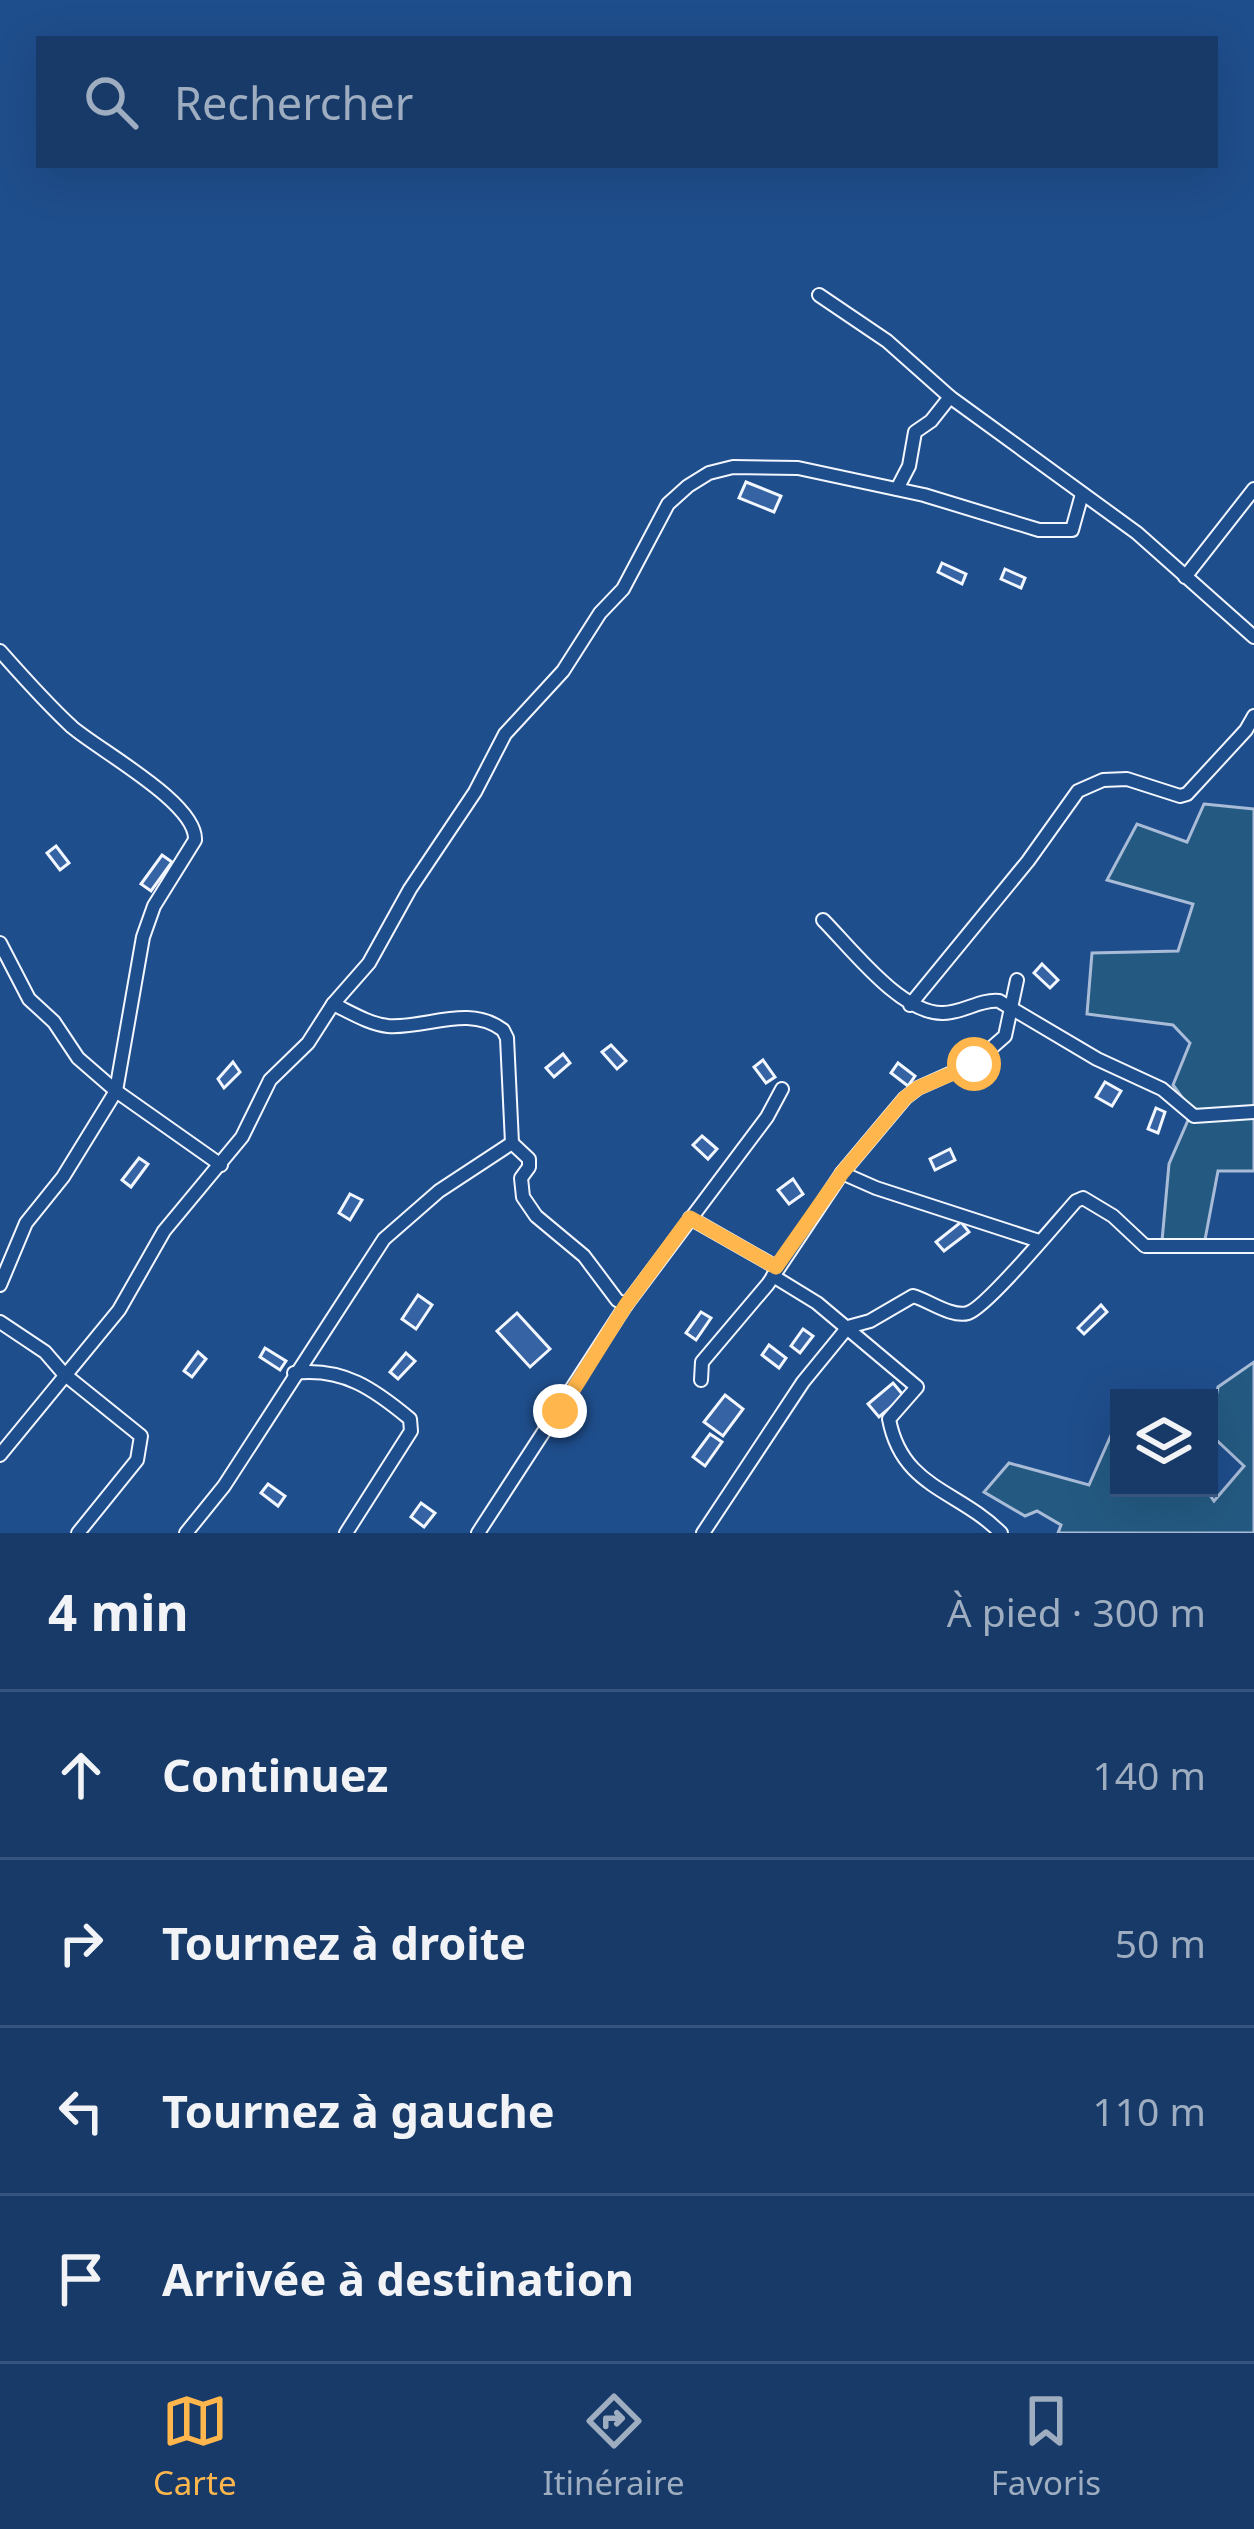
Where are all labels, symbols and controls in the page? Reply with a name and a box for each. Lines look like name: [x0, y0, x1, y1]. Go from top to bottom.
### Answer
search box: [36, 36, 1218, 168]
icon: search: [78, 69, 144, 135]
text: Rechercher: [174, 72, 413, 133]
route start: [947, 1037, 1001, 1091]
route end: [533, 1384, 587, 1438]
map controls: [1110, 1389, 1218, 1497]
button: layers: [1110, 1389, 1218, 1497]
text: 4 min: [48, 1576, 189, 1646]
text: À pied · 300 m: [947, 1585, 1206, 1638]
icon: ahead: [48, 1742, 114, 1808]
text: Continuez: [162, 1744, 388, 1805]
text: 140 m: [1092, 1748, 1206, 1801]
icon: right: [48, 1910, 114, 1976]
text: Tournez à droite: [162, 1912, 526, 1973]
text: 50 m: [1115, 1916, 1206, 1969]
icon: left: [48, 2078, 114, 2144]
text: Tournez à gauche: [162, 2080, 555, 2141]
text: 110 m: [1092, 2084, 1206, 2137]
icon: arrive: [48, 2246, 114, 2312]
text: Arrivée à destination: [162, 2248, 634, 2309]
tab: Carte: [153, 2388, 237, 2505]
tab: Itinéraire: [542, 2388, 685, 2505]
tab: Favoris: [991, 2388, 1101, 2505]

